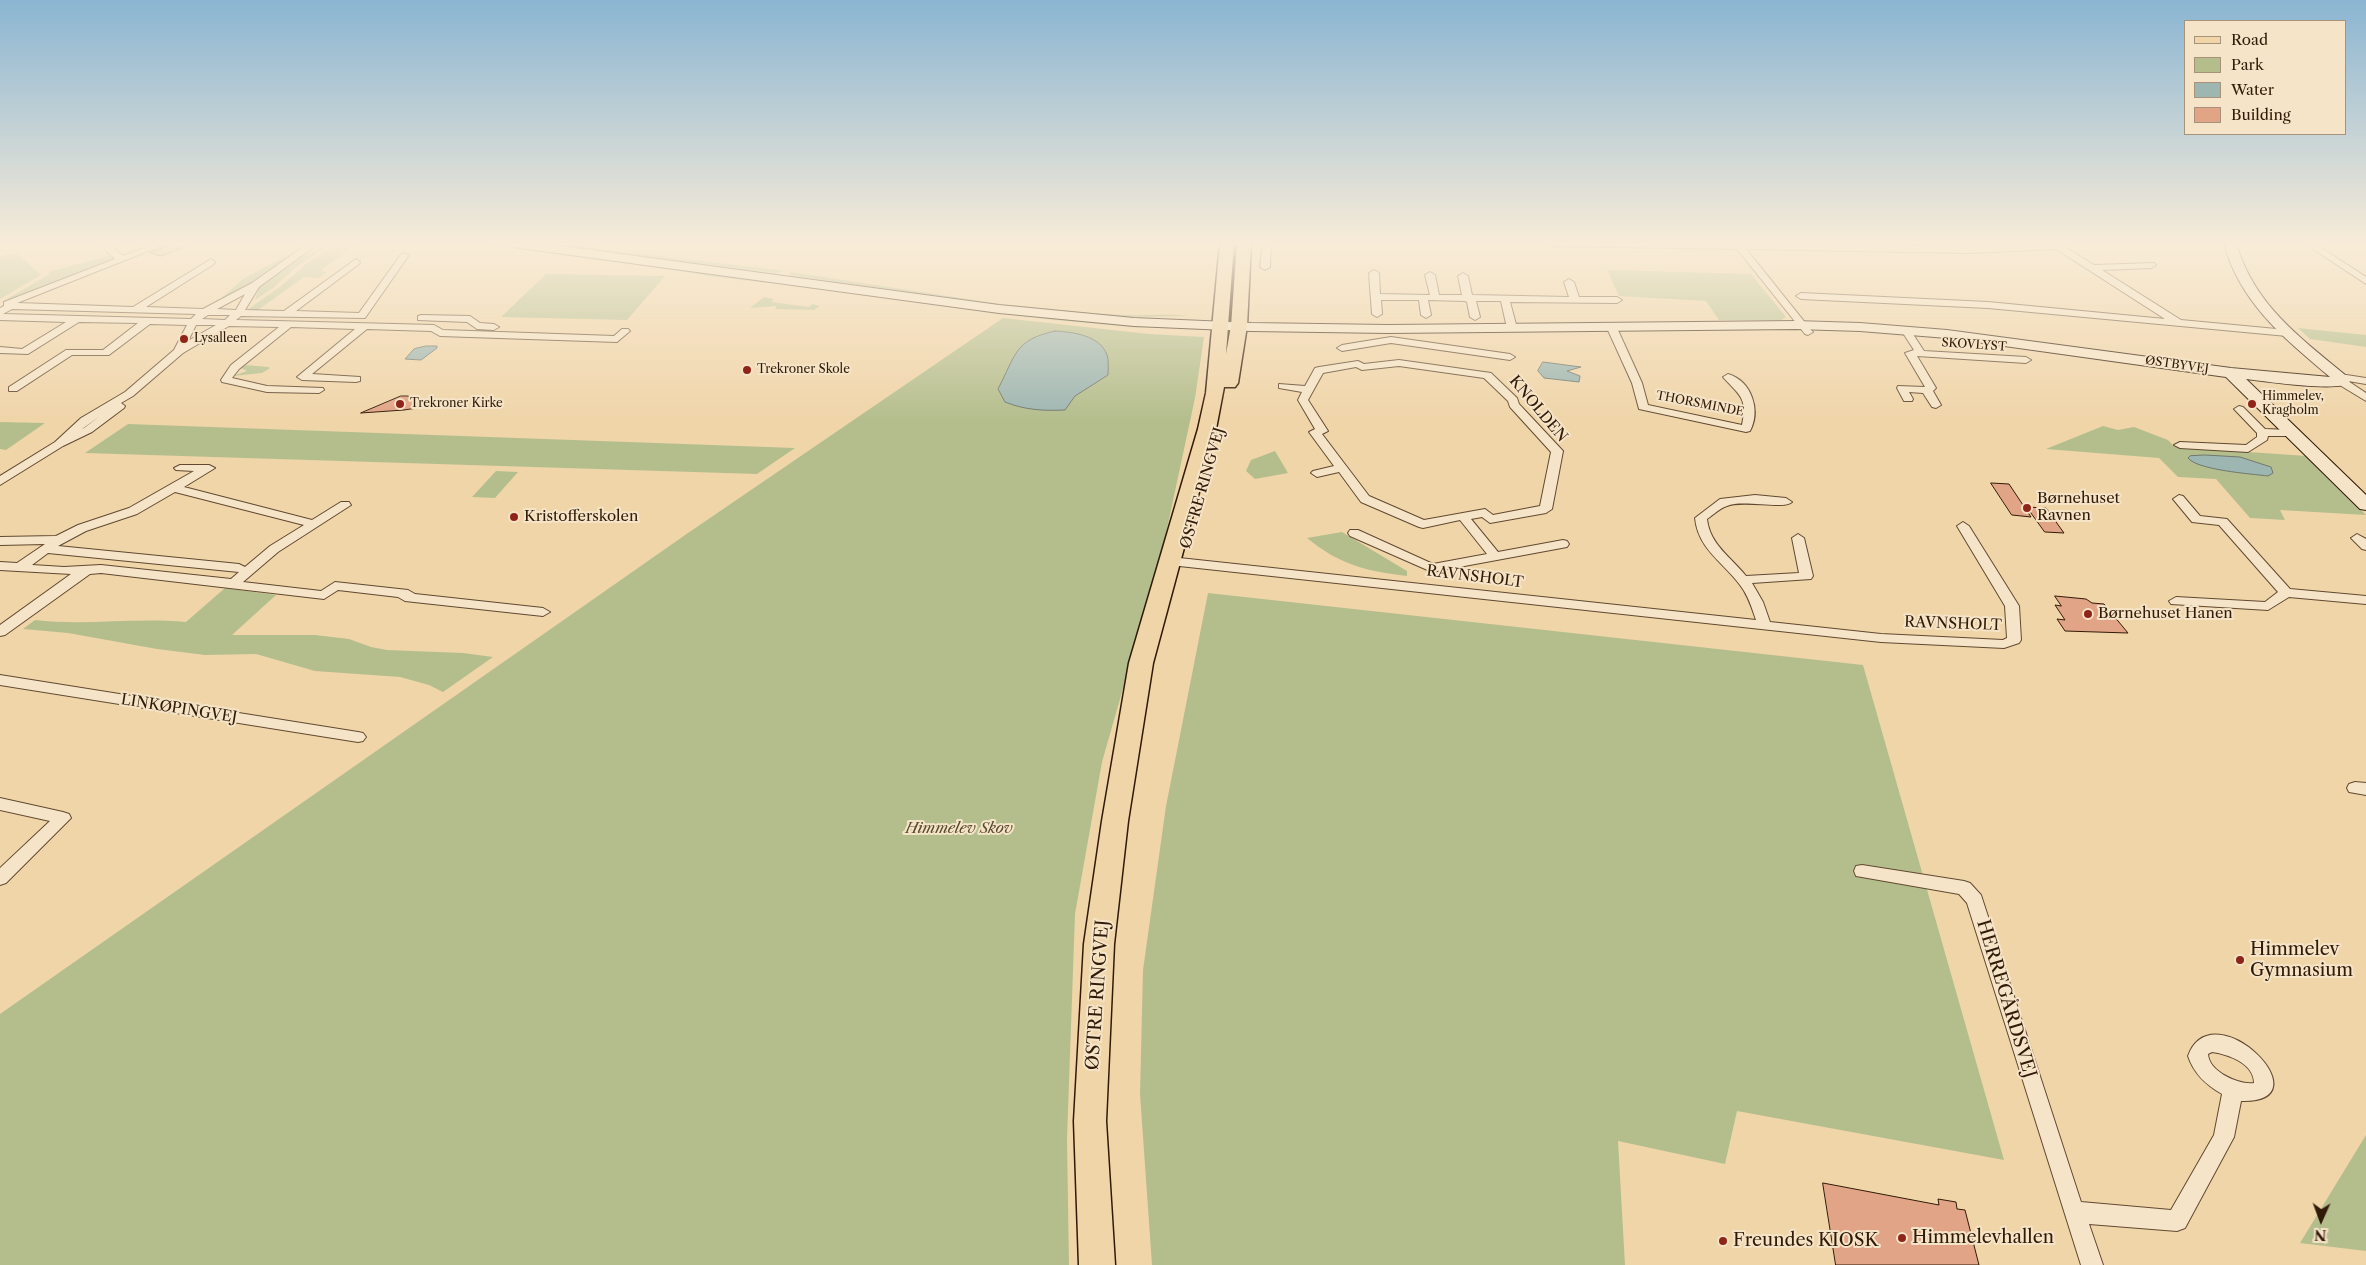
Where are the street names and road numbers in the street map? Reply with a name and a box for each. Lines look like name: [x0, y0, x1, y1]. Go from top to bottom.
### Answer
street label: SKOVLYST: [1941, 336, 2007, 354]
street label: ØSTBYVEJ: [2144, 353, 2210, 377]
street label: KNOLDEN: [1505, 372, 1571, 446]
street label: THORSMINDE: [1655, 388, 1745, 420]
street label: ØSTRE RINGVEJ: [1177, 425, 1229, 551]
street label: RAVNSHOLT: [1425, 562, 1525, 592]
street label: RAVNSHOLT: [1904, 613, 2002, 635]
street label: LINKØPINGVEJ: [120, 691, 238, 727]
street label: HERREGÅRDSVEJ: [1972, 917, 2040, 1081]
street label: ØSTRE RINGVEJ: [1082, 919, 1114, 1071]

